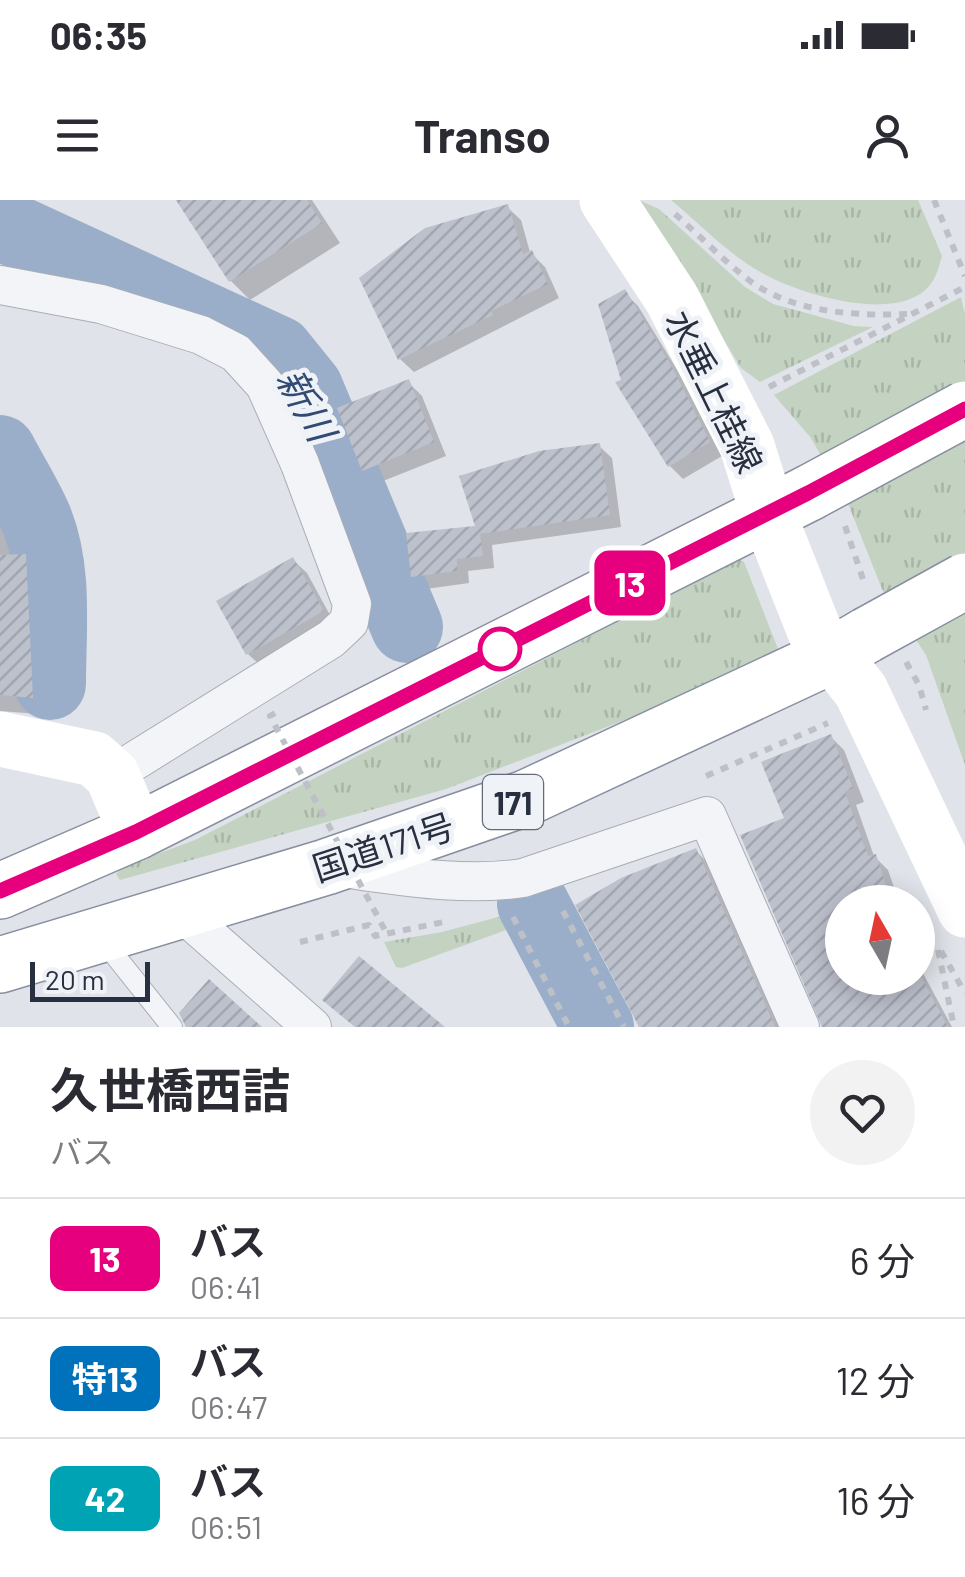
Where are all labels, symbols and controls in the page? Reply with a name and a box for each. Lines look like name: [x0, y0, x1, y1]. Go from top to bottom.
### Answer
text: 06:35: [50, 12, 147, 58]
icon: menu: [50, 108, 105, 163]
text: Transo: [414, 108, 551, 162]
icon: person: [860, 108, 915, 163]
street label: 水垂上桂線: [658, 303, 772, 479]
water label: 新川: [268, 360, 347, 452]
line badge: 13: [585, 550, 675, 616]
text: 13: [614, 562, 646, 604]
unlabelled marker: [479, 628, 521, 670]
road number: 171: [483, 775, 543, 829]
street label: 国道171号: [307, 803, 459, 889]
north arrow: [825, 885, 935, 995]
map controls: [825, 885, 935, 995]
scale bar: [30, 957, 150, 1001]
text: 20 m: [45, 962, 105, 996]
text: 久世橋西詰: [50, 1060, 290, 1118]
button: heart: [810, 1060, 915, 1165]
text: バス: [50, 1132, 114, 1170]
text: バス: [190, 1218, 266, 1264]
text: 13: [89, 1237, 121, 1279]
text: 6 分: [850, 1237, 915, 1283]
text: 06:41: [190, 1267, 261, 1305]
text: バス: [190, 1338, 266, 1384]
text: 特13: [72, 1357, 138, 1399]
text: 12 分: [836, 1357, 915, 1403]
text: 06:47: [190, 1387, 267, 1425]
text: バス: [190, 1458, 266, 1504]
text: 42: [85, 1477, 125, 1519]
text: 16 分: [837, 1477, 915, 1523]
text: 06:51: [190, 1507, 262, 1545]

